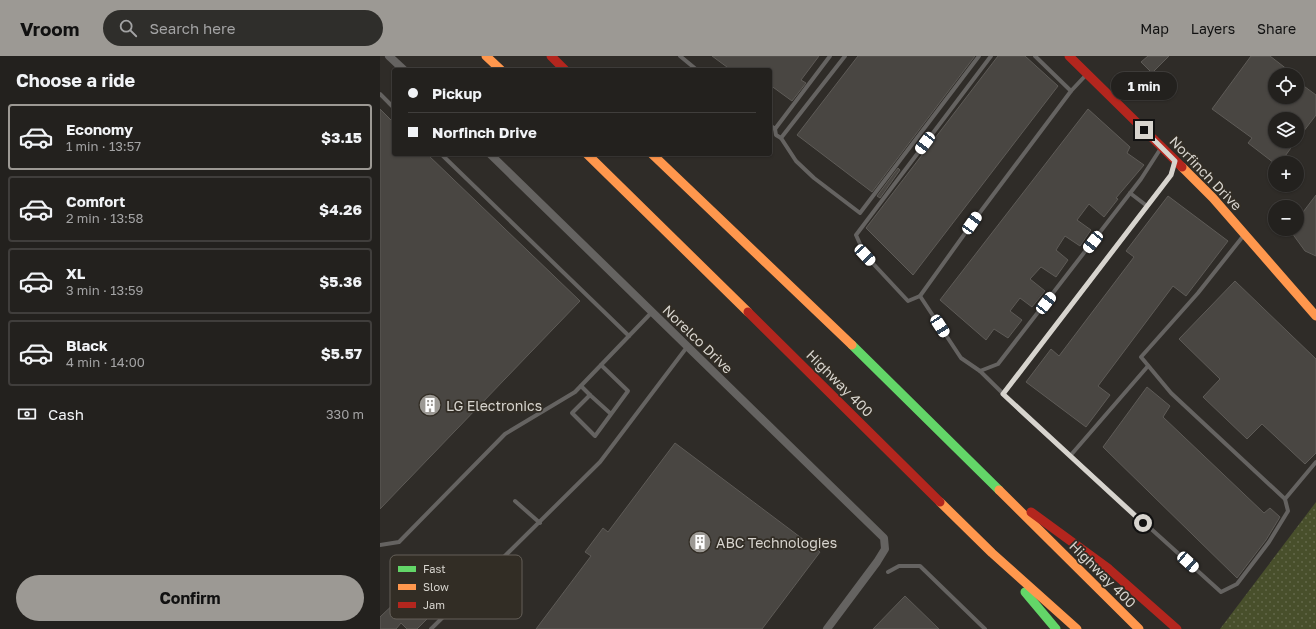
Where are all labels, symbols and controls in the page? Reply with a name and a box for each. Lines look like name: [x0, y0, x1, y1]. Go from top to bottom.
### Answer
search box: [103, 10, 383, 46]
text: Vroom: [20, 17, 79, 40]
icon: search: [117, 17, 139, 39]
text: Search here: [149, 19, 235, 37]
text: Map: [1140, 20, 1169, 37]
text: Layers: [1191, 20, 1235, 37]
text: Share: [1257, 20, 1296, 37]
map controls: [1268, 68, 1304, 236]
button: locate: [1268, 68, 1304, 104]
text: Choose a ride: [16, 69, 135, 91]
callout: 1 min: [1111, 72, 1177, 100]
text: 1 min: [1128, 78, 1160, 94]
text: Pickup: [432, 84, 482, 102]
button: layers: [1268, 112, 1304, 148]
icon: car: [18, 119, 54, 155]
text: Economy: [66, 120, 133, 138]
route end: [1135, 121, 1153, 139]
text: Norfinch Drive: [432, 123, 537, 141]
text: $3.15: [321, 128, 362, 146]
car: [913, 130, 937, 156]
street label: Norfinch Drive: [1166, 132, 1246, 214]
text: 1 min · 13:57: [66, 138, 141, 154]
button: +: [1268, 156, 1304, 192]
icon: car: [18, 191, 54, 227]
text: Comfort: [66, 192, 125, 210]
text: $4.26: [319, 200, 362, 218]
button: −: [1268, 200, 1304, 236]
text: 2 min · 13:58: [66, 210, 143, 226]
car: [960, 210, 984, 236]
car: [1081, 229, 1105, 255]
car: [852, 242, 878, 268]
icon: car: [18, 263, 54, 299]
text: XL: [66, 264, 85, 282]
text: $5.36: [319, 272, 362, 290]
text: 3 min · 13:59: [66, 282, 143, 298]
car: [1034, 290, 1058, 316]
street label: Norelco Drive: [659, 301, 737, 377]
car: [928, 313, 952, 339]
icon: car: [18, 335, 54, 371]
text: Black: [66, 336, 108, 354]
text: $5.57: [321, 344, 362, 362]
street label: Highway 400: [803, 346, 877, 420]
text: 4 min · 14:00: [66, 354, 145, 370]
building icon: LG Electronics: [417, 392, 443, 418]
place label: LG Electronics: [446, 397, 542, 414]
icon: cash: [16, 403, 38, 425]
text: Cash: [48, 405, 84, 423]
text: 330 m: [326, 406, 364, 422]
route start: [1134, 514, 1152, 532]
building icon: ABC Technologies: [687, 529, 713, 555]
place label: ABC Technologies: [716, 534, 837, 551]
street label: Highway 400: [1066, 537, 1140, 611]
car: [1175, 550, 1201, 574]
legend: [390, 555, 522, 619]
text: Fast: [423, 562, 446, 575]
button: Confirm: [16, 575, 364, 621]
text: Slow: [423, 580, 449, 593]
text: Jam: [423, 598, 445, 611]

